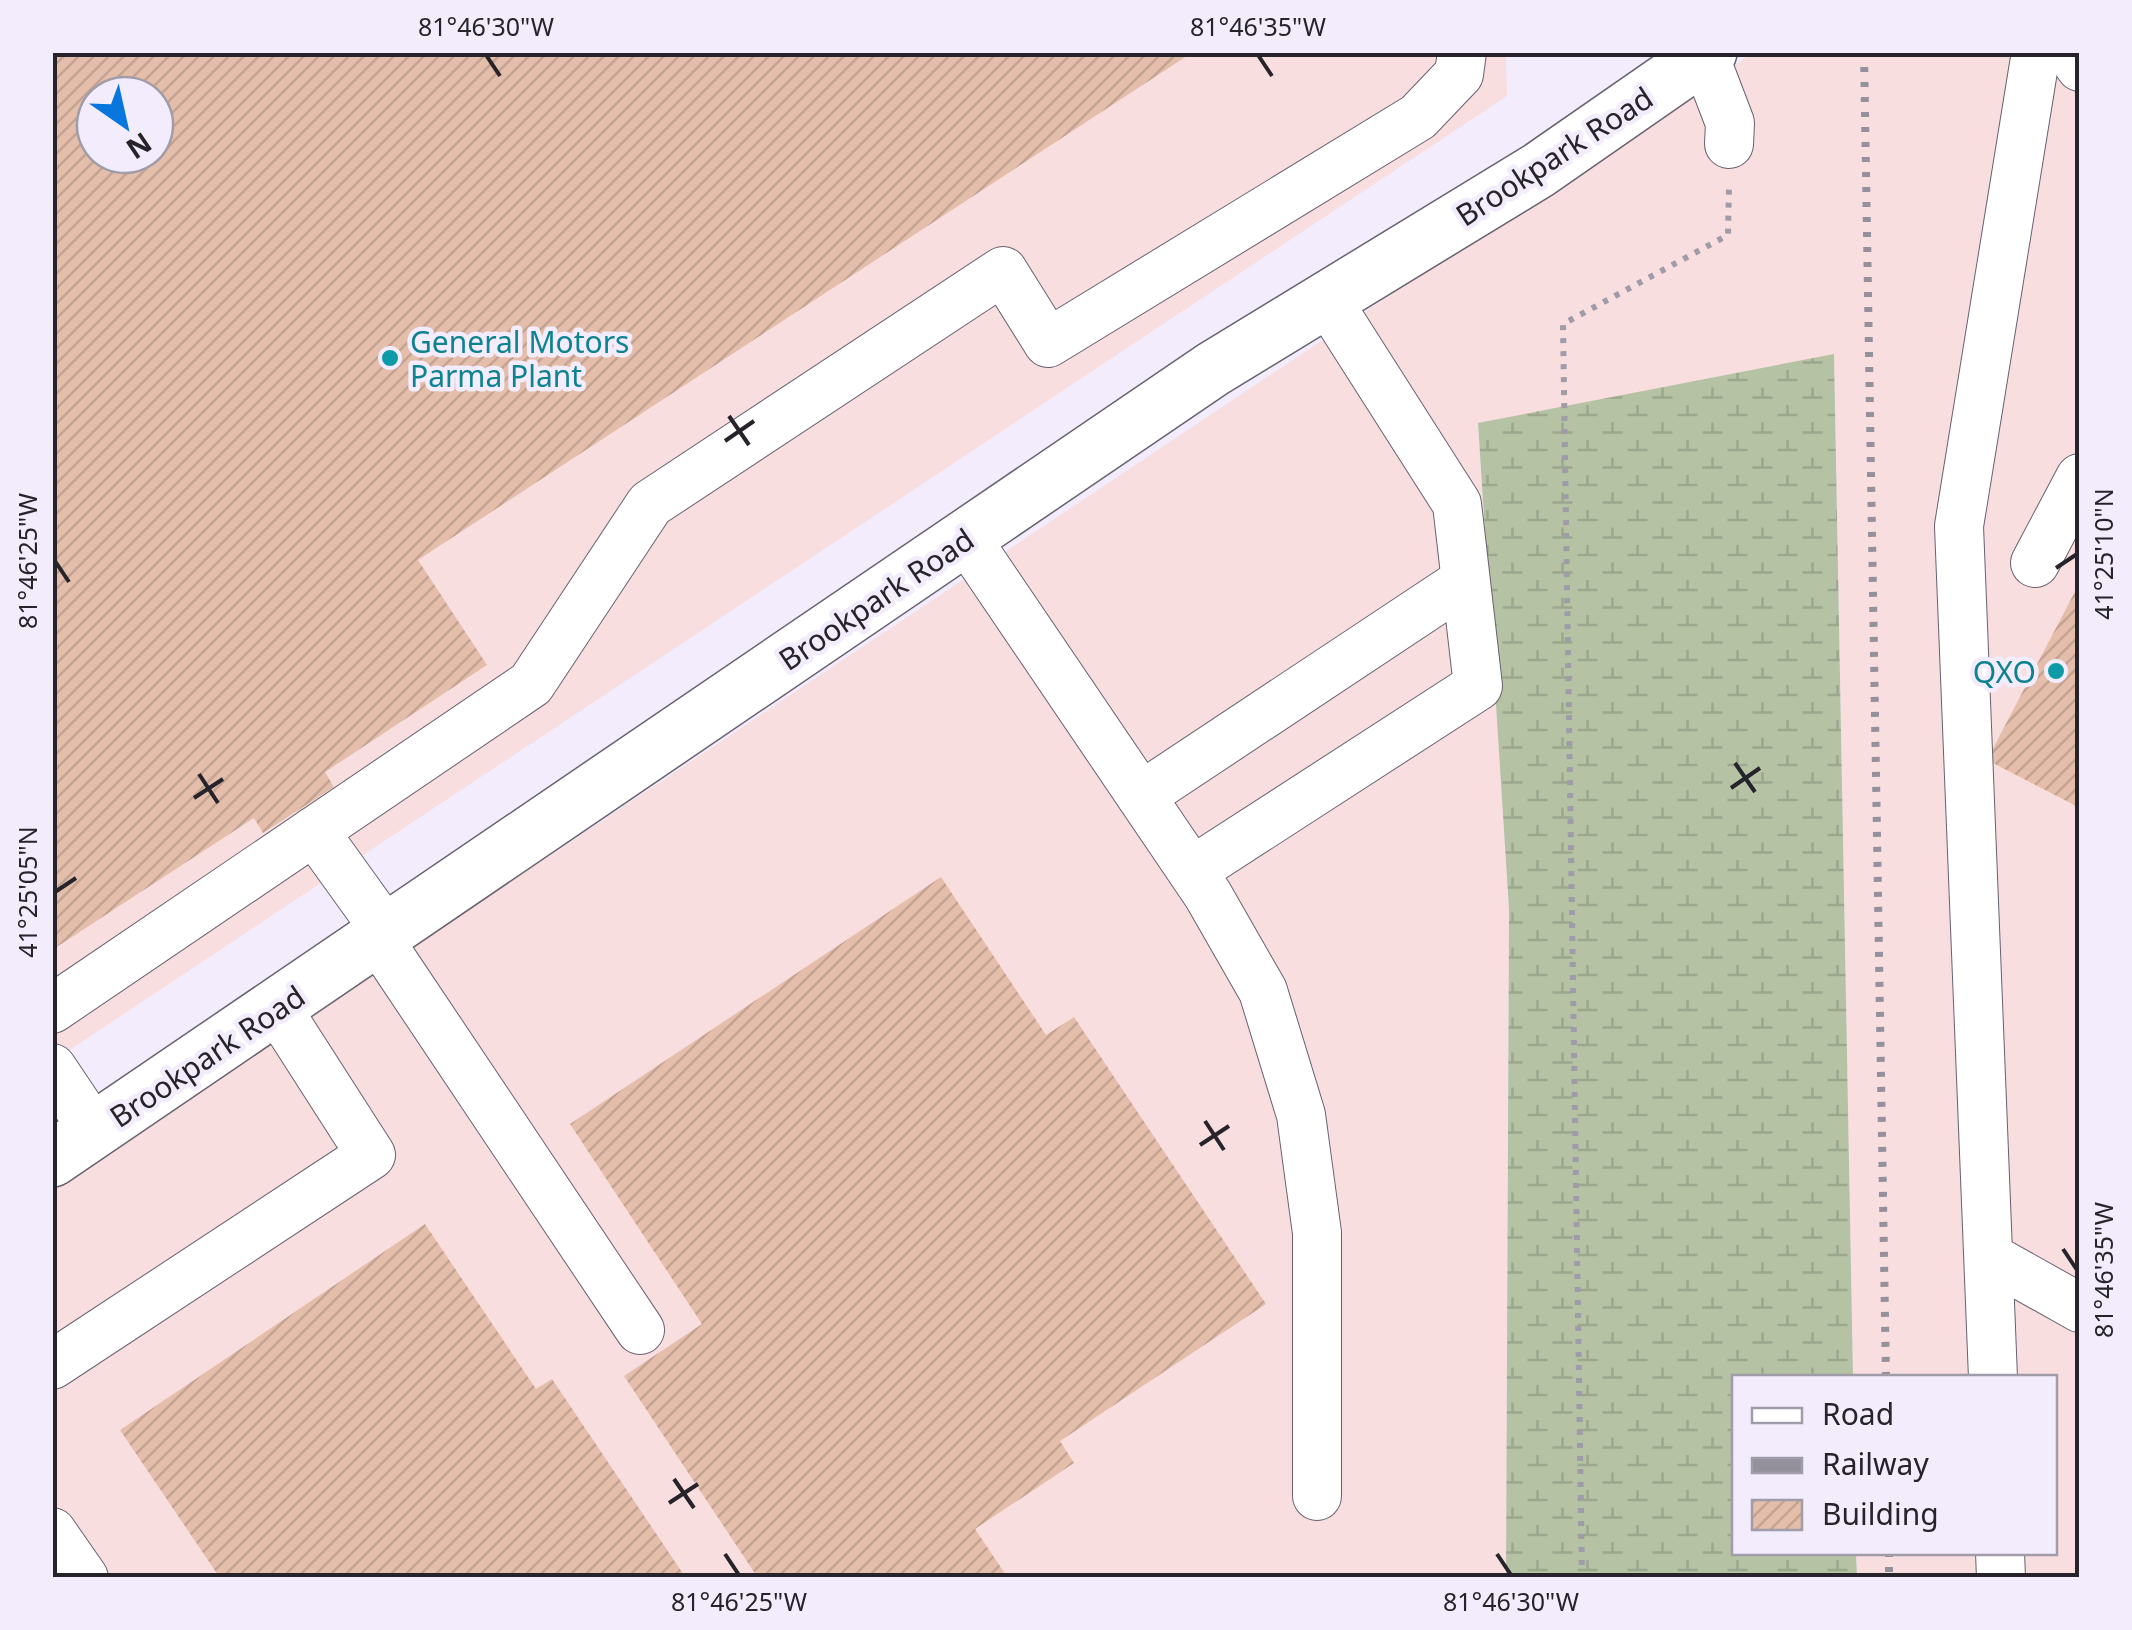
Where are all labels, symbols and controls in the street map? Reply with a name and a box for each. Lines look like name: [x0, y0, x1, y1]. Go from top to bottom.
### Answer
text: 81°46'30"W: [418, 9, 554, 43]
text: 81°46'35"W: [1190, 9, 1326, 43]
north arrow: [75, 75, 175, 175]
street label: Brookpark Road: [1448, 77, 1660, 235]
text: N: [119, 124, 160, 169]
place label: General Motors Parma Plant: [410, 321, 629, 396]
marker: General Motors Parma Plant: [379, 347, 401, 369]
text: 41°25'10"N: [2086, 488, 2120, 620]
text: 81°46'25"W: [10, 493, 44, 629]
street label: Brookpark Road: [770, 518, 982, 680]
place label: QXO: [1973, 651, 2036, 692]
marker: QXO: [2045, 660, 2067, 682]
text: 41°25'05"N: [10, 826, 44, 958]
street label: Brookpark Road: [101, 975, 313, 1137]
text: 81°46'35"W: [2086, 1202, 2120, 1338]
legend: [1732, 1375, 2057, 1555]
text: Road: [1822, 1393, 1894, 1434]
text: Railway: [1822, 1443, 1929, 1484]
text: Building: [1822, 1493, 1939, 1534]
text: 81°46'25"W: [671, 1584, 807, 1618]
text: 81°46'30"W: [1443, 1584, 1579, 1618]

